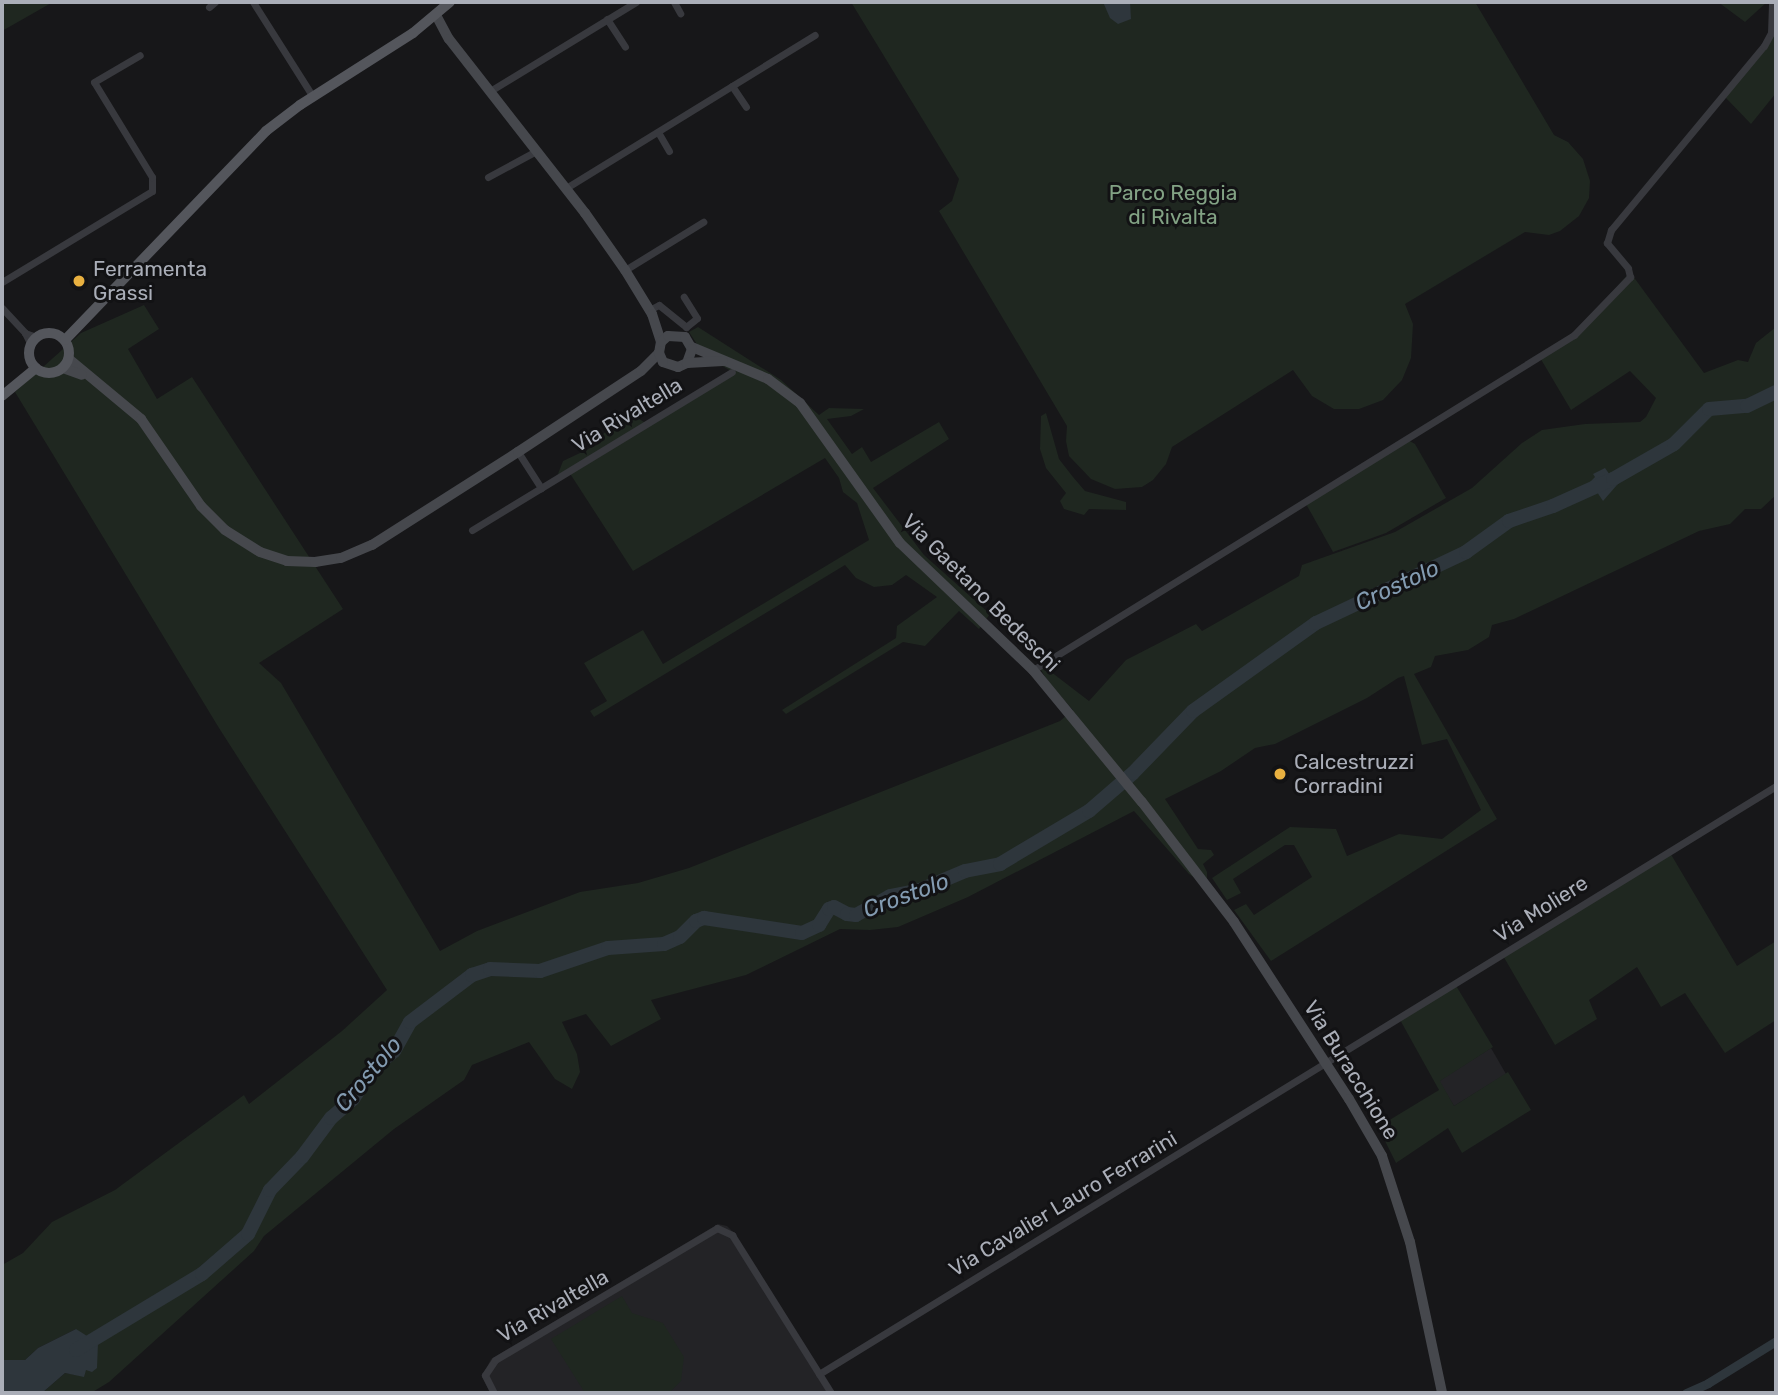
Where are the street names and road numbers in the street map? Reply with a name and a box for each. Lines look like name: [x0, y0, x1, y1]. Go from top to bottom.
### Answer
street label: Via Rivaltella: [567, 372, 687, 458]
street label: Via Gaetano Bedeschi: [897, 509, 1065, 677]
street label: Via Moliere: [1489, 870, 1593, 948]
street label: Via Buracchione: [1298, 996, 1404, 1144]
street label: Via Cavalier Lauro Ferrarini: [944, 1126, 1182, 1282]
street label: Via Rivaltella: [493, 1264, 613, 1348]

